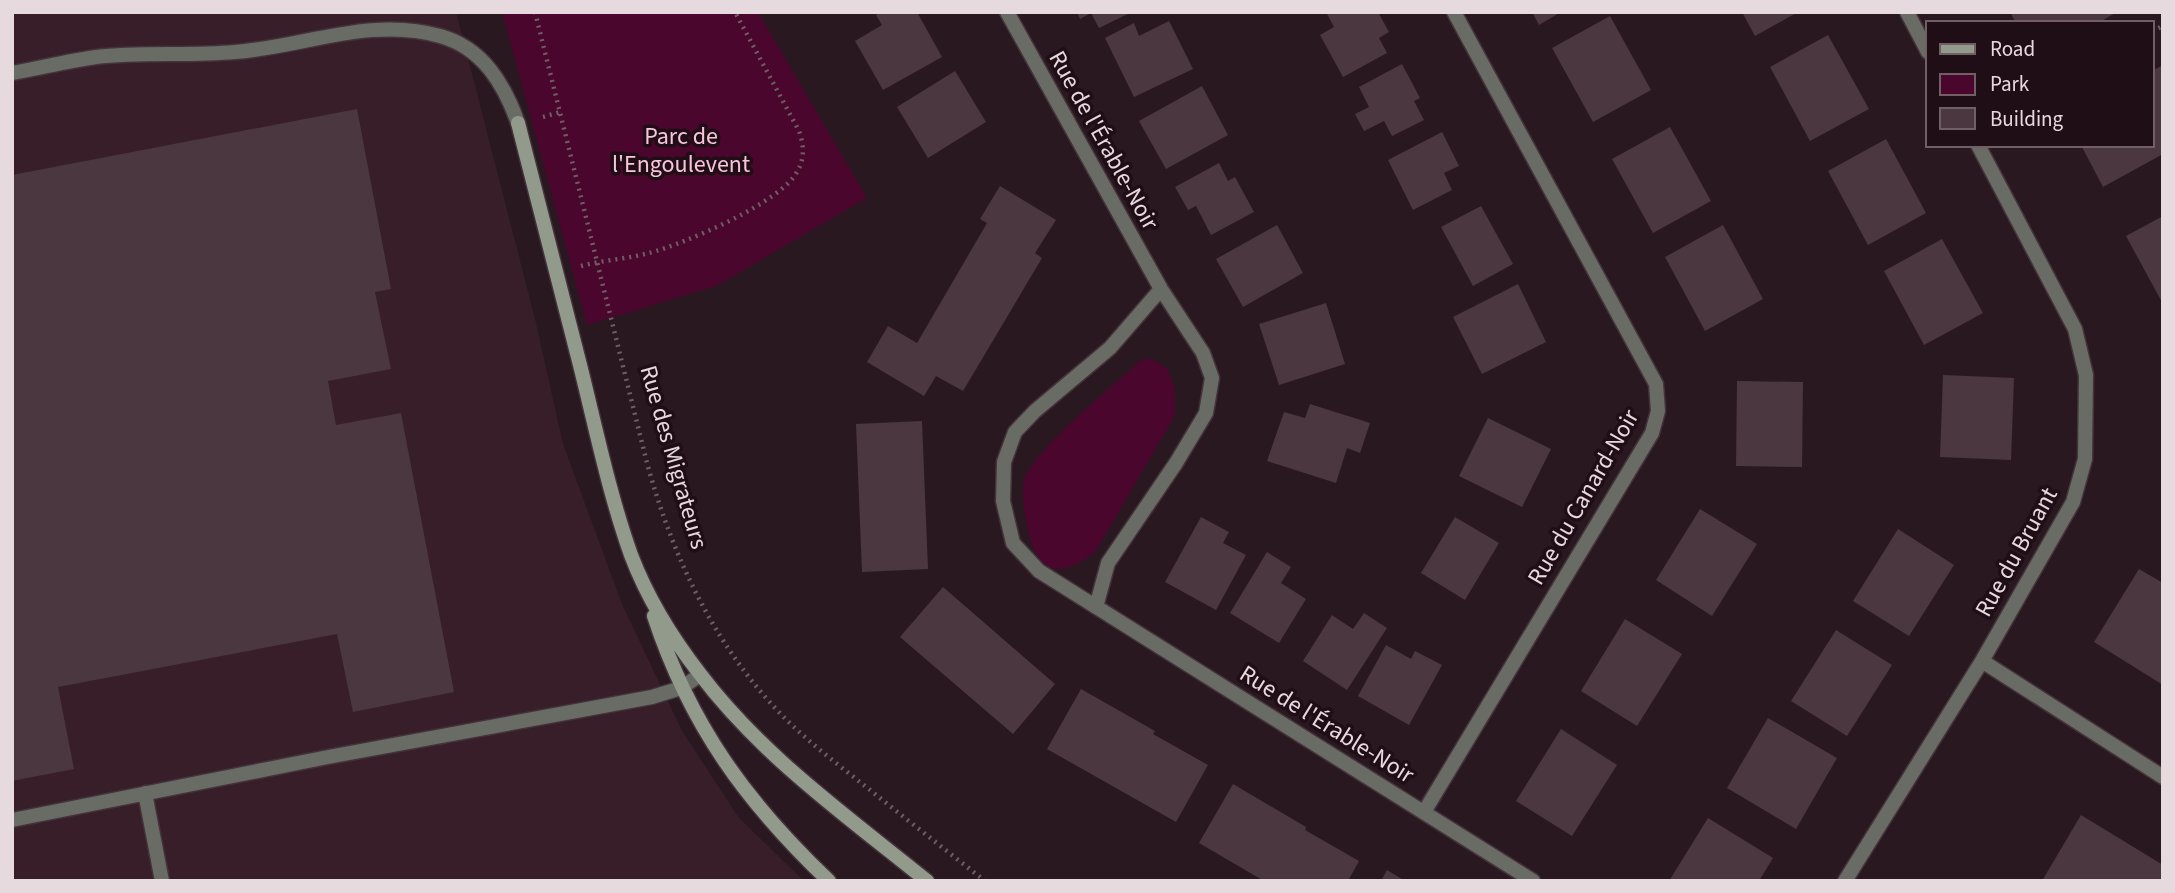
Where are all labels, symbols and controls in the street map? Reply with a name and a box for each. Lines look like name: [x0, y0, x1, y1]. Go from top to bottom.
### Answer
legend: [1926, 21, 2154, 147]
text: Road: [1990, 34, 2035, 64]
street label: Rue de l'Érable-Noir: [1040, 44, 1168, 237]
text: Park: [1990, 69, 2030, 99]
text: Building: [1990, 104, 2064, 134]
park label: Parc de l'Engoulevent: [612, 119, 750, 182]
street label: Rue des Migrateurs: [631, 361, 716, 553]
street label: Rue du Canard-Noir: [1519, 403, 1648, 591]
street label: Rue du Bruant: [1966, 481, 2067, 623]
street label: Rue de l'Érable-Noir: [1233, 657, 1421, 793]

